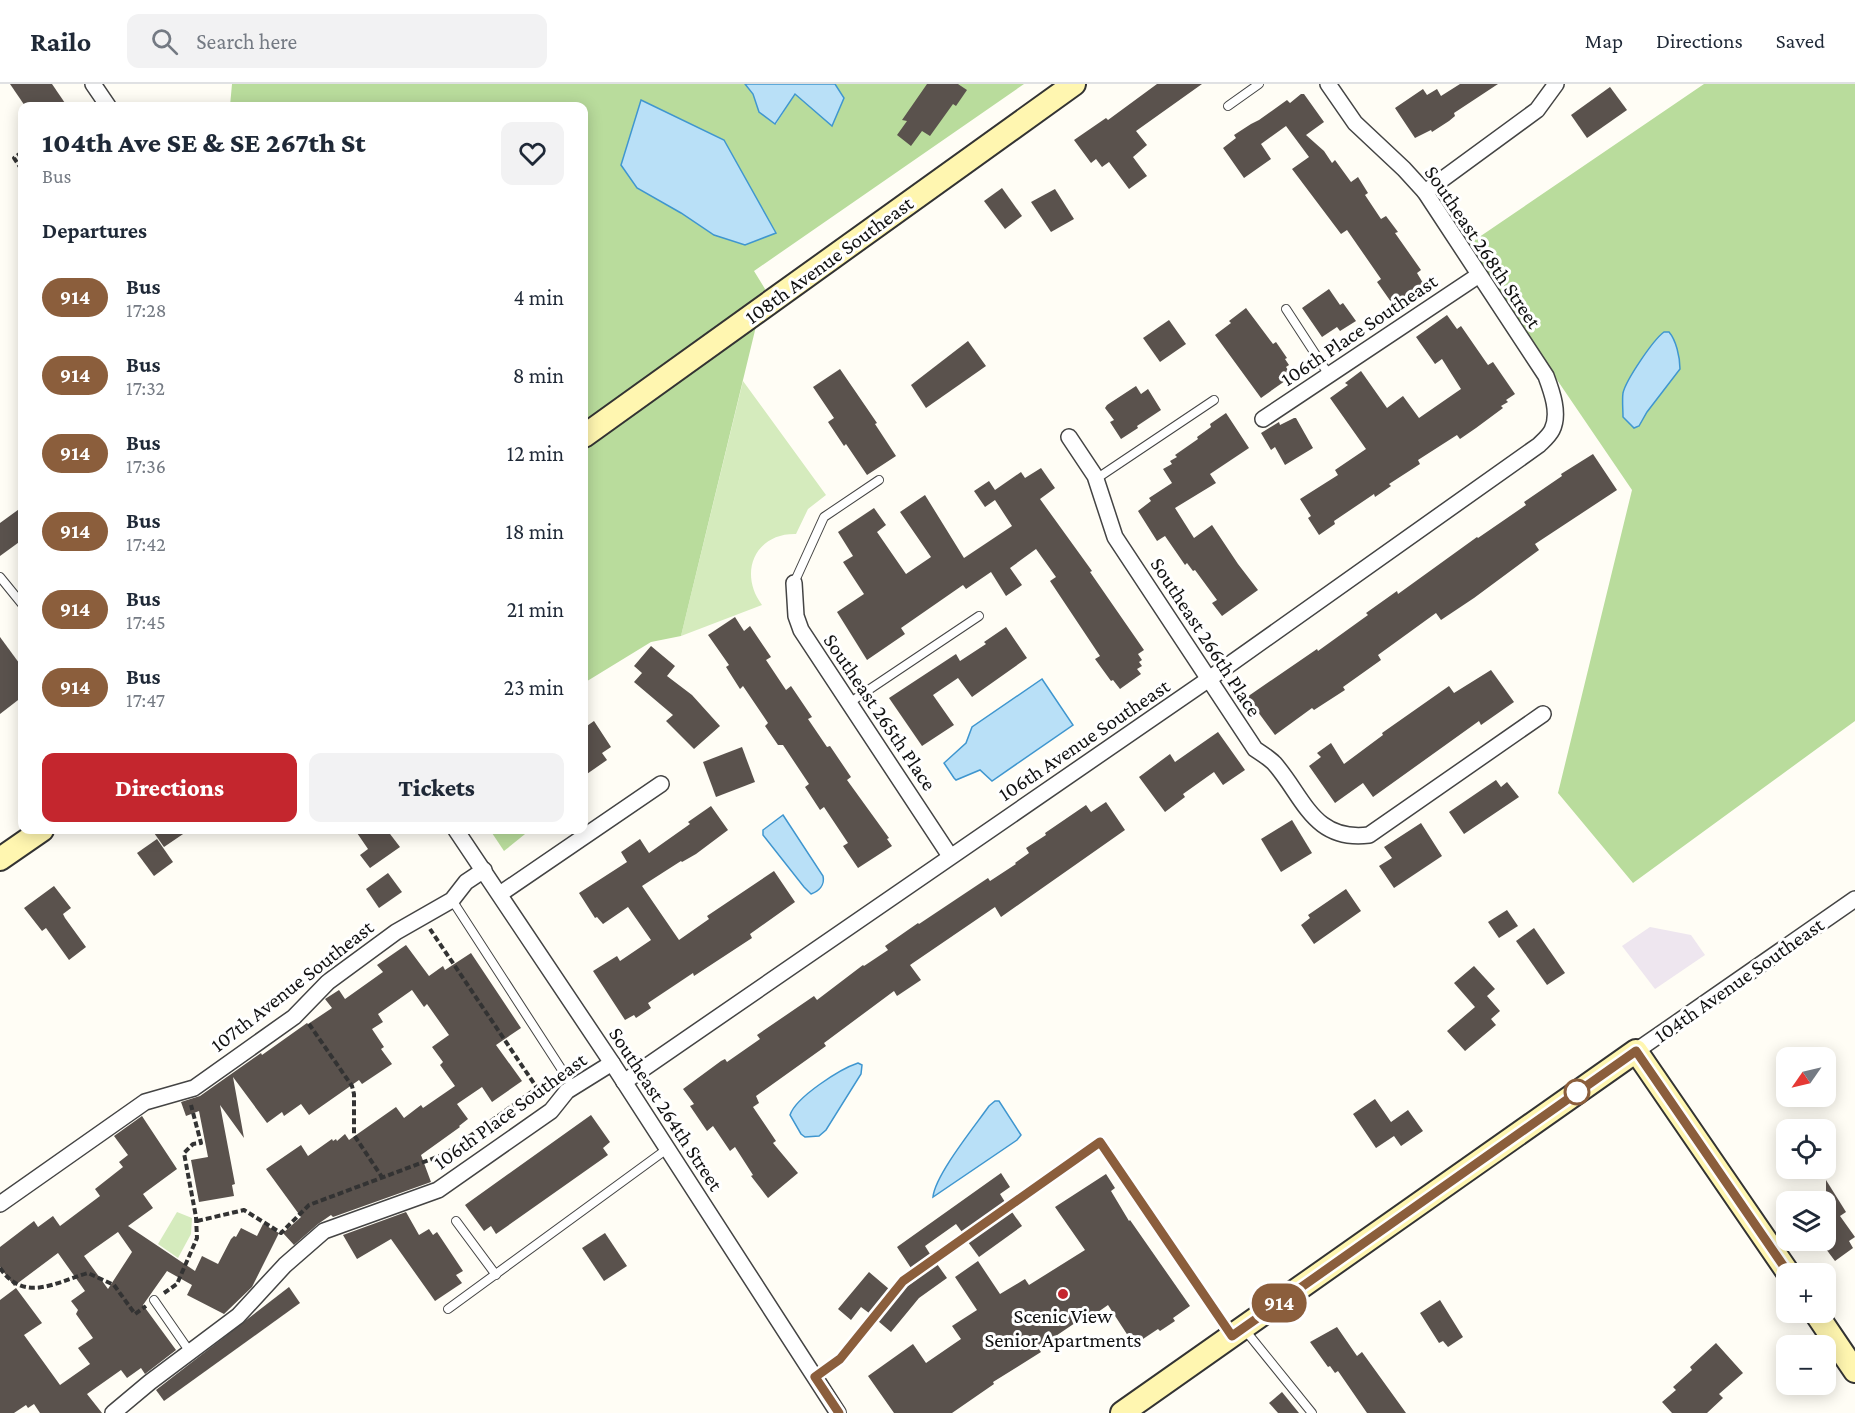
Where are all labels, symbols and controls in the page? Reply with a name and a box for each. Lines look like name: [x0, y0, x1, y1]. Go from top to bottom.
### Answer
search box: [127, 14, 547, 68]
icon: search: [148, 25, 181, 58]
text: Railo: [30, 26, 91, 57]
text: Search here: [196, 29, 297, 54]
text: Map: [1585, 29, 1623, 53]
text: Directions: [1656, 29, 1743, 53]
text: Saved: [1776, 29, 1825, 53]
button: heart: [501, 122, 564, 185]
text: 104th Ave SE & SE 267th St: [42, 127, 366, 158]
street label: Southeast 268th Street: [1420, 161, 1547, 334]
text: Bus: [42, 165, 71, 187]
street label: 108th Avenue Southeast: [740, 190, 919, 329]
text: Departures: [42, 218, 147, 243]
street label: 106th Place Southeast: [1276, 268, 1442, 391]
text: Bus: [126, 274, 160, 299]
text: 914: [60, 285, 90, 309]
text: 4 min: [513, 285, 564, 310]
text: 17:28: [126, 299, 166, 321]
text: Bus: [126, 352, 160, 377]
text: 914: [60, 363, 90, 387]
text: 8 min: [513, 363, 564, 388]
text: 17:32: [126, 377, 165, 399]
text: Bus: [126, 430, 160, 455]
text: 914: [60, 441, 90, 465]
text: 12 min: [507, 441, 564, 466]
text: 17:36: [126, 455, 166, 477]
text: Bus: [126, 508, 160, 533]
text: 914: [60, 519, 90, 543]
text: 18 min: [505, 519, 564, 544]
text: 17:42: [126, 533, 166, 555]
street label: Southeast 266th Place: [1146, 553, 1266, 721]
text: Bus: [126, 586, 160, 611]
text: 914: [60, 597, 90, 621]
text: 21 min: [507, 597, 564, 622]
text: 17:45: [126, 611, 166, 633]
street label: Southeast 265th Place: [819, 629, 941, 795]
text: Bus: [126, 664, 160, 689]
street label: 106th Avenue Southeast: [994, 673, 1175, 806]
text: 914: [60, 675, 90, 699]
text: 23 min: [504, 675, 564, 700]
text: 17:47: [126, 689, 165, 711]
button: Directions: [42, 753, 297, 822]
button: Tickets: [309, 753, 564, 822]
street label: 104th Avenue Southeast: [1650, 912, 1829, 1048]
street label: 107th Avenue Southeast: [206, 914, 379, 1057]
street label: Southeast 264th Street: [604, 1023, 728, 1196]
street label: 106th Place Southeast: [429, 1047, 592, 1174]
north arrow: [1776, 1047, 1836, 1107]
map controls: [1776, 1047, 1836, 1395]
unlabelled marker: [1564, 1079, 1590, 1105]
button: locate: [1776, 1119, 1836, 1179]
button: layers: [1776, 1191, 1836, 1251]
button: +: [1776, 1263, 1836, 1323]
line badge: 914: [1244, 1284, 1314, 1322]
marker: Scenic View Senior Apartments: [1056, 1287, 1070, 1301]
text: 914: [1264, 1291, 1294, 1315]
place label: Scenic View Senior Apartments: [984, 1304, 1142, 1352]
button: −: [1776, 1335, 1836, 1395]

